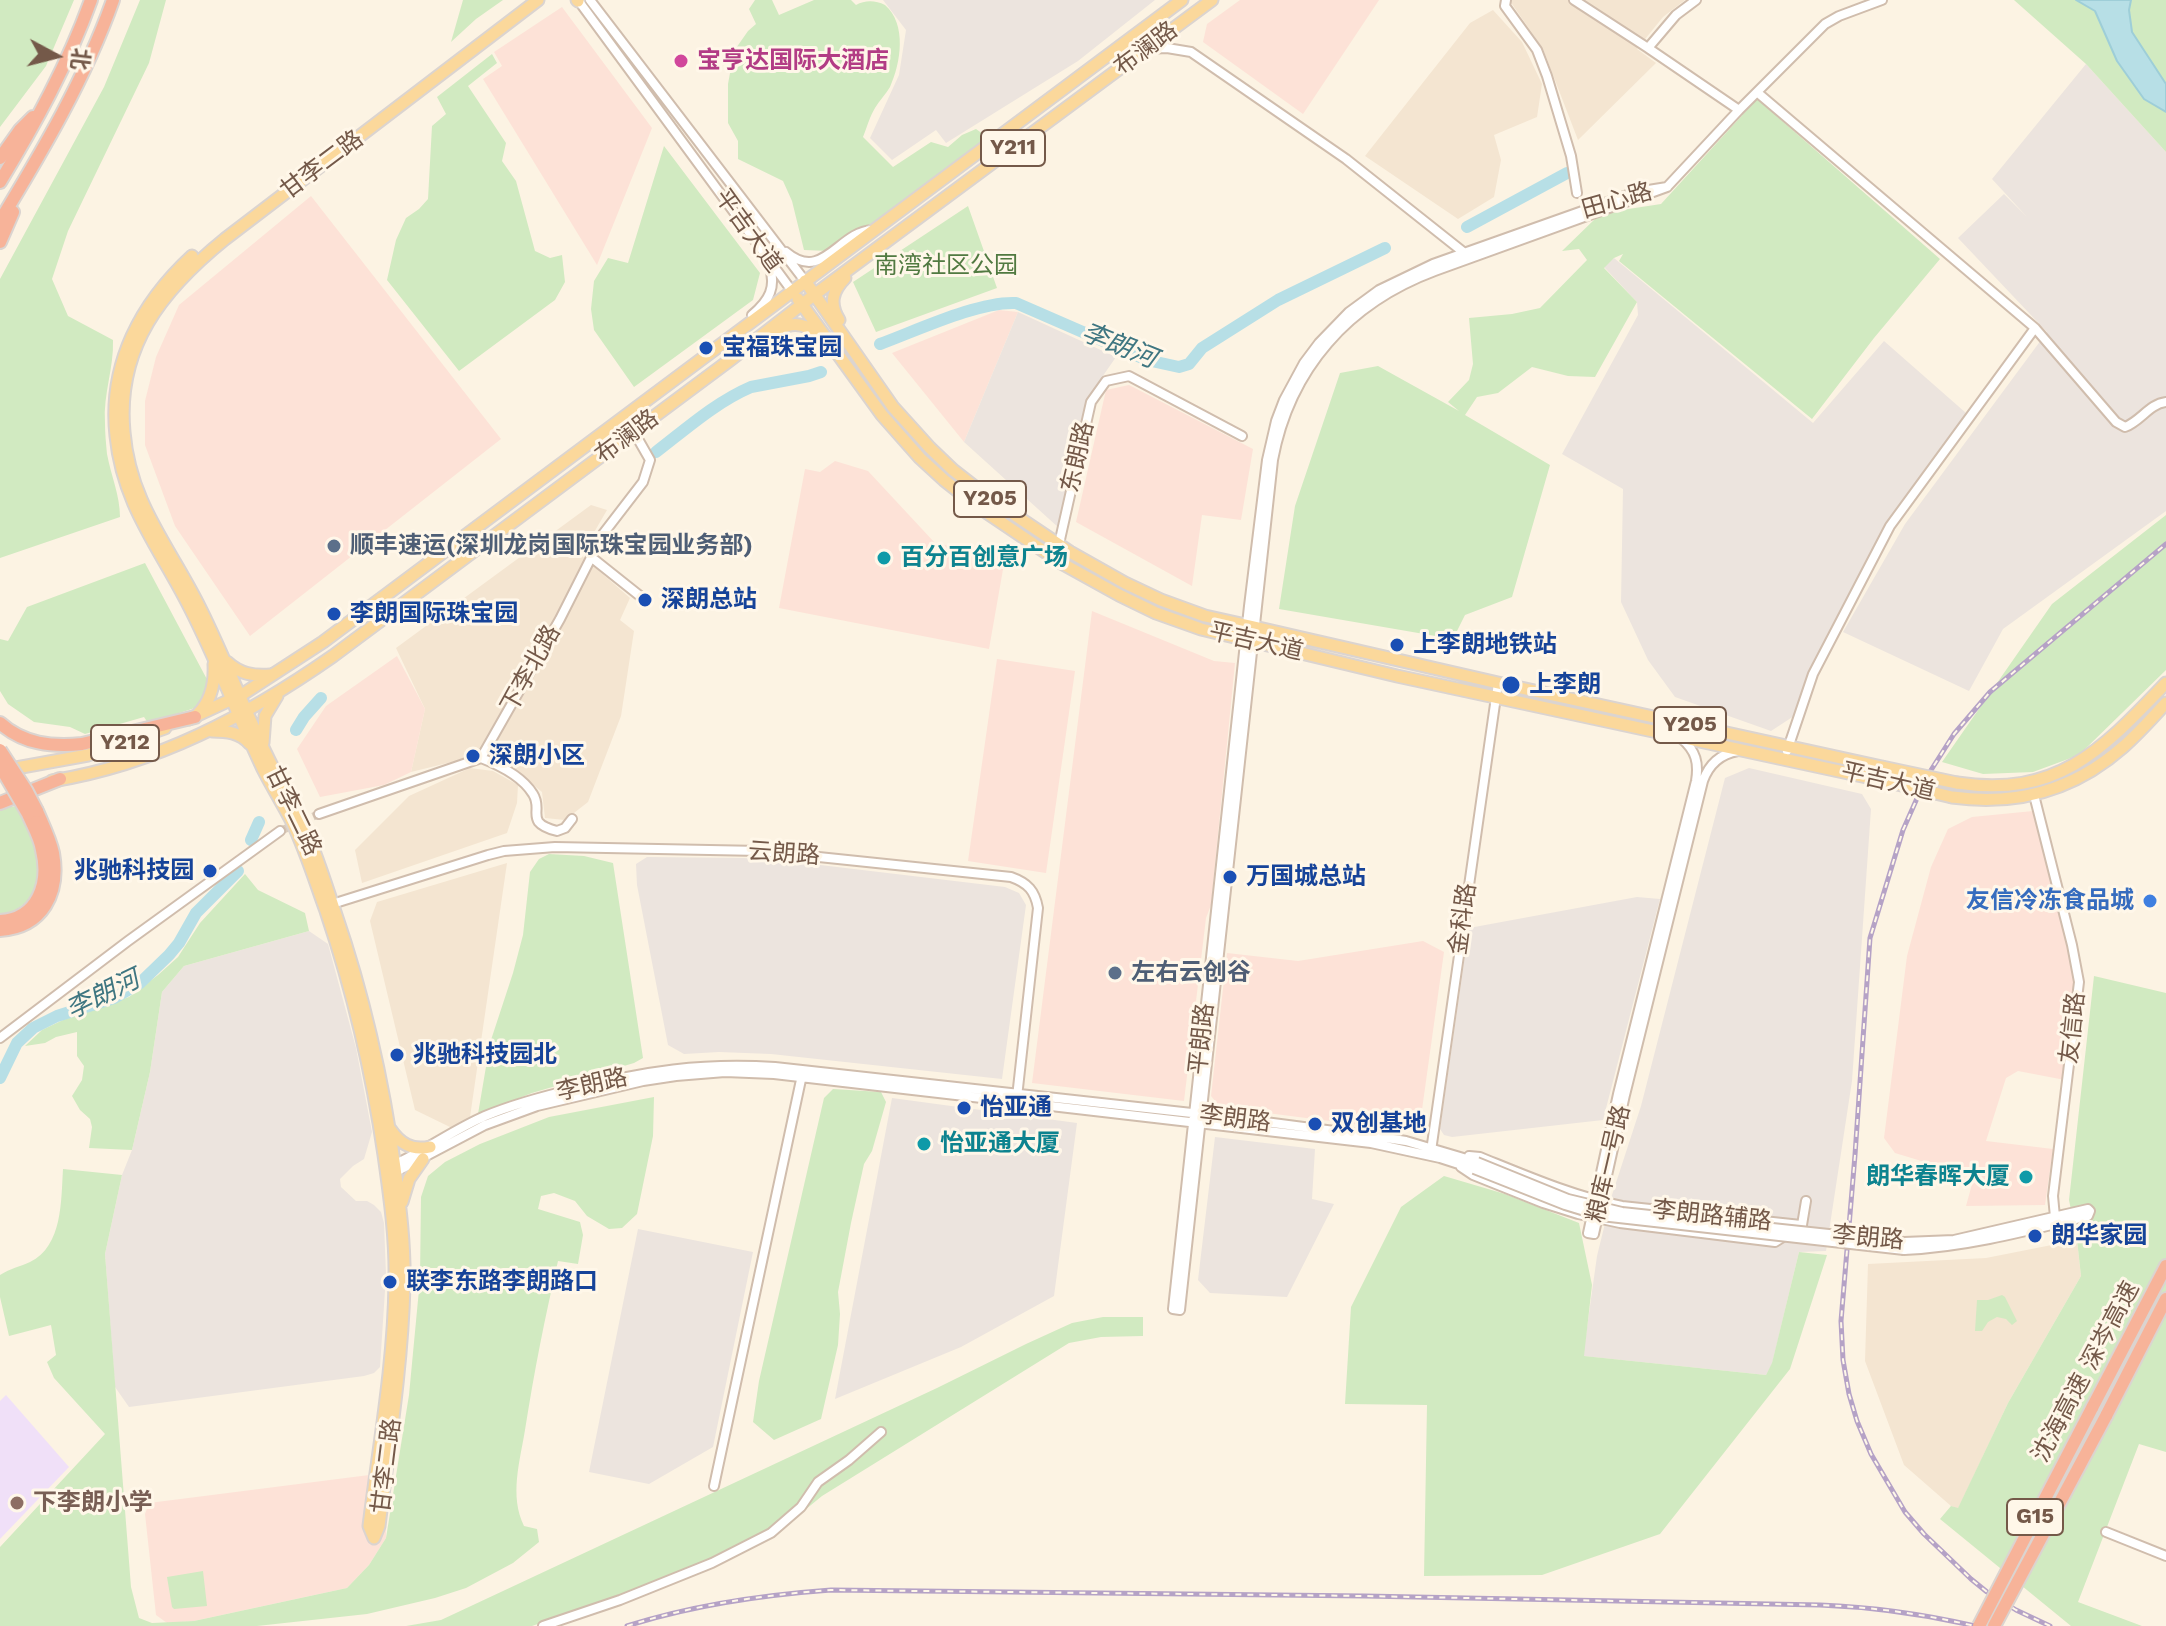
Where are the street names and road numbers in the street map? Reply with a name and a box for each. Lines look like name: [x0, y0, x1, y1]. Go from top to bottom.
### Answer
street label: 布澜路: [1109, 16, 1183, 82]
street label: 甘李二路: [275, 125, 369, 205]
road number: Y211: [981, 130, 1045, 166]
street label: 田心路: [1578, 177, 1656, 225]
street label: 平吉大道: [708, 184, 788, 278]
street label: 布澜路: [590, 404, 664, 470]
street label: 东朗路: [1056, 419, 1100, 495]
road number: Y205: [954, 481, 1026, 517]
street label: 平吉大道: [1206, 617, 1306, 667]
street label: 下李北路: [495, 620, 567, 718]
road number: Y205: [1654, 707, 1726, 743]
road number: Y212: [91, 725, 159, 761]
street label: 平吉大道: [1838, 757, 1938, 807]
street label: 甘李二路: [259, 762, 327, 860]
street label: 云朗路: [747, 837, 821, 871]
street label: 金科路: [1444, 881, 1482, 957]
street label: 友信路: [2055, 991, 2091, 1065]
street label: 平朗路: [1184, 1002, 1220, 1076]
street label: 李朗路: [554, 1063, 630, 1107]
street label: 李朗路: [1198, 1100, 1272, 1138]
street label: 粮库一号路: [1581, 1102, 1637, 1226]
street label: 李朗路辅路: [1651, 1195, 1773, 1237]
street label: 李朗路: [1831, 1221, 1905, 1255]
street label: 沈海高速 深岑高速: [2026, 1277, 2146, 1467]
street label: 甘李二路: [367, 1417, 407, 1515]
road number: G15: [2007, 1499, 2063, 1535]

